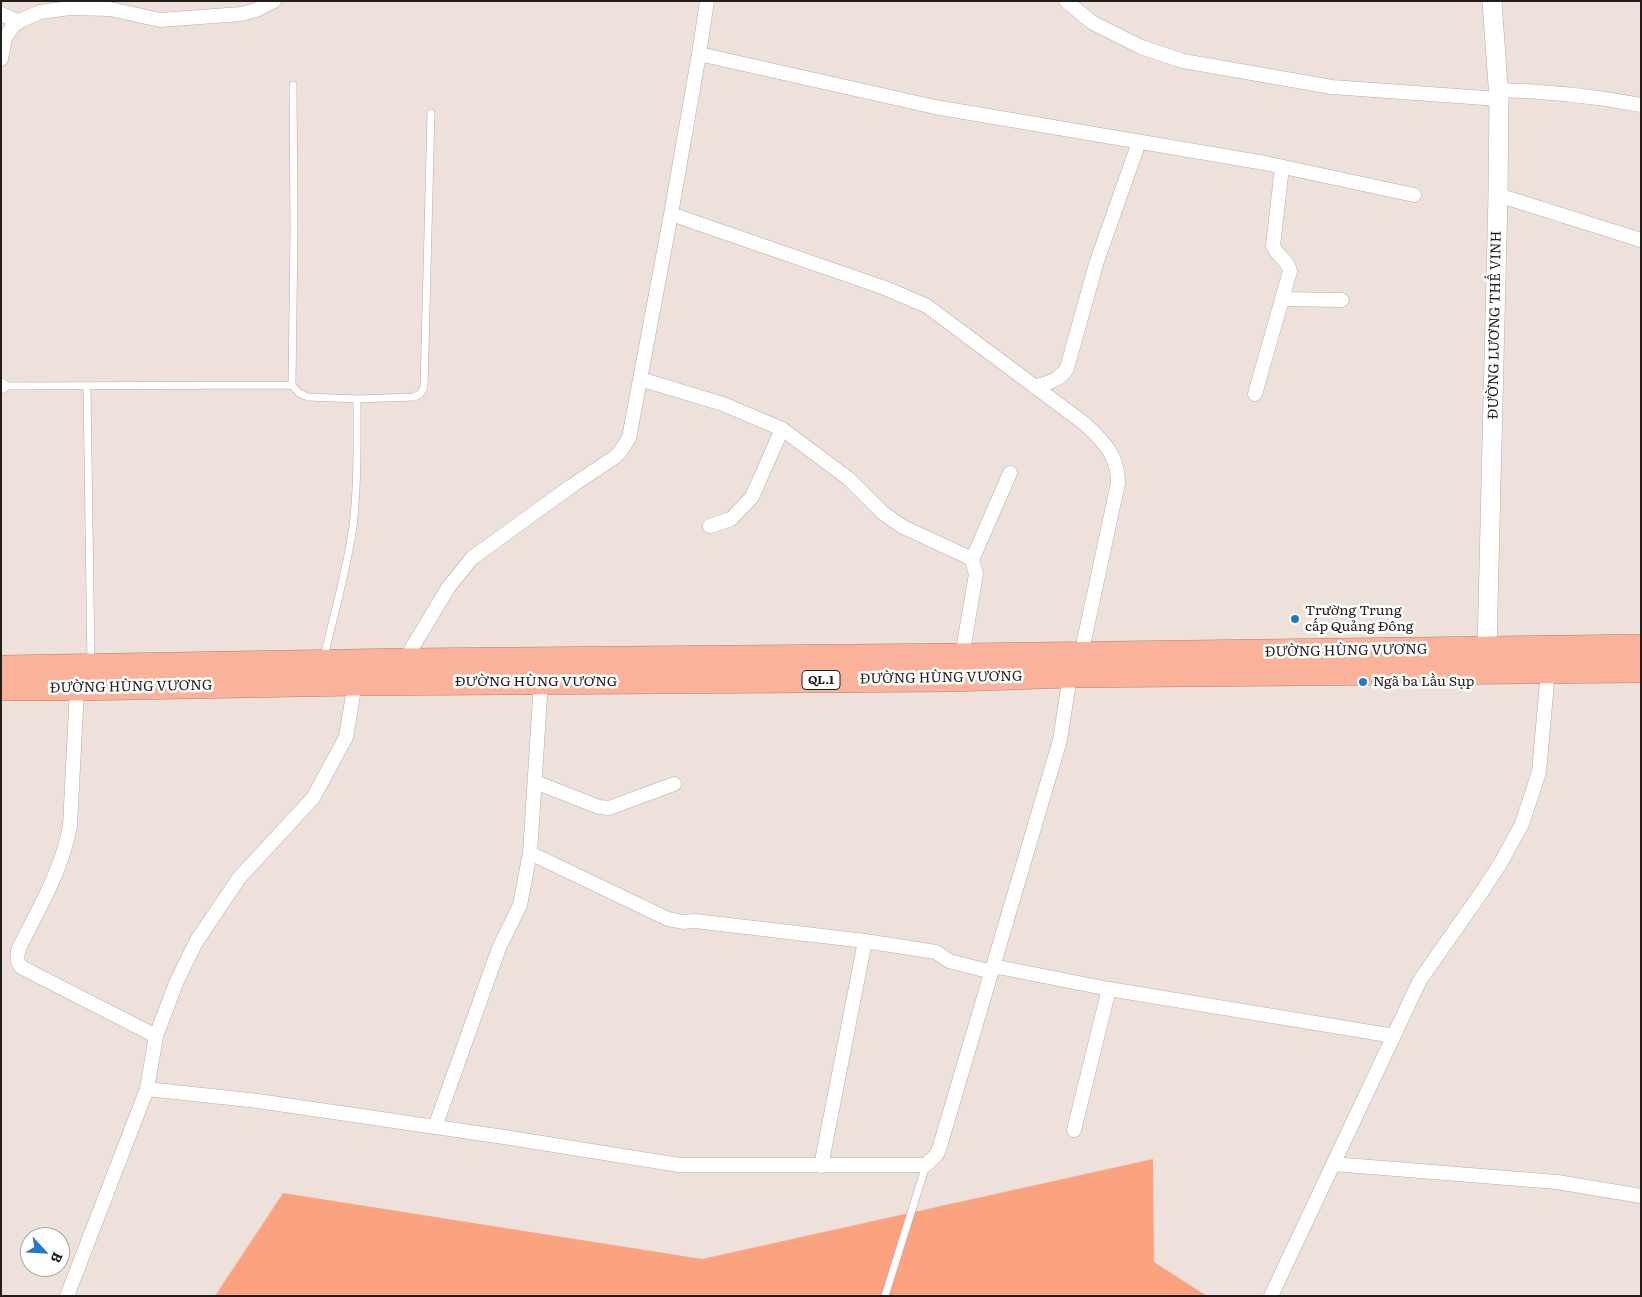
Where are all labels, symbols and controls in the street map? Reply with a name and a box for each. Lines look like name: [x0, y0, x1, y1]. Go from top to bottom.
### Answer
street label: ĐƯỜNG LƯƠNG THẾ VINH: [1485, 230, 1505, 420]
place label: Trường Trung cấp Quảng Đông: [1305, 603, 1413, 636]
marker: Trường Trung cấp Quảng Đông: [1289, 613, 1301, 625]
street label: ĐƯỜNG HÙNG VƯƠNG: [1265, 641, 1427, 661]
street label: ĐƯỜNG HÙNG VƯƠNG: [860, 668, 1022, 688]
road number: QL.1: [802, 670, 840, 690]
street label: ĐƯỜNG HÙNG VƯƠNG: [455, 674, 617, 690]
place label: Ngã ba Lầu Sụp: [1373, 674, 1474, 690]
marker: Ngã ba Lầu Sụp: [1357, 676, 1369, 688]
street label: ĐƯỜNG HÙNG VƯƠNG: [50, 677, 212, 697]
north arrow: [20, 1227, 70, 1277]
text: B: [47, 1249, 69, 1267]

